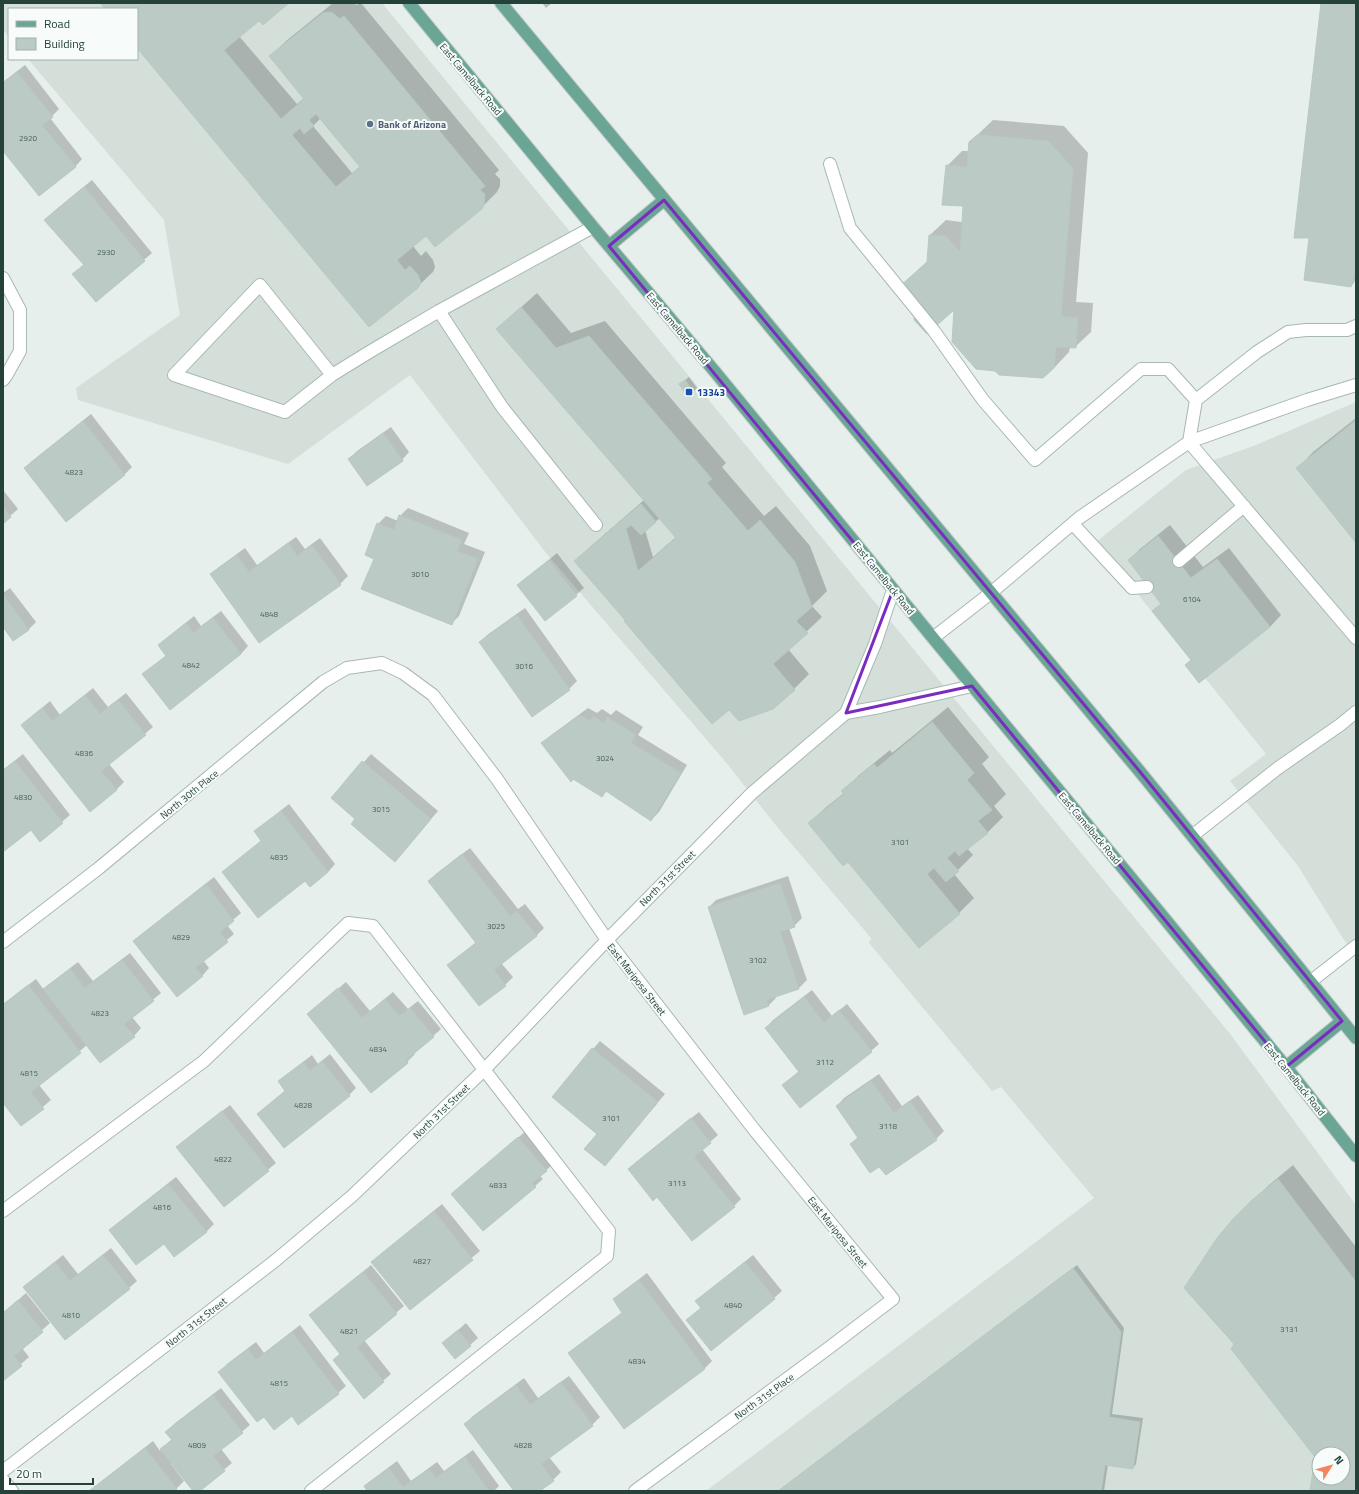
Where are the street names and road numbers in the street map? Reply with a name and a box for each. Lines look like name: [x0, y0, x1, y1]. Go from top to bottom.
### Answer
street label: East Camelback Road: [436, 40, 505, 119]
street label: East Camelback Road: [643, 289, 712, 368]
street label: East Camelback Road: [849, 538, 918, 618]
street label: North 30th Place: [157, 766, 222, 823]
street label: East Camelback Road: [1055, 789, 1124, 868]
street label: North 31st Street: [636, 847, 699, 910]
street label: East Mariposa Street: [604, 940, 670, 1019]
street label: East Camelback Road: [1260, 1039, 1329, 1119]
street label: North 31st Street: [410, 1080, 473, 1142]
street label: East Mariposa Street: [804, 1193, 871, 1272]
street label: North 31st Street: [163, 1293, 230, 1351]
street label: North 31st Place: [731, 1370, 797, 1423]

